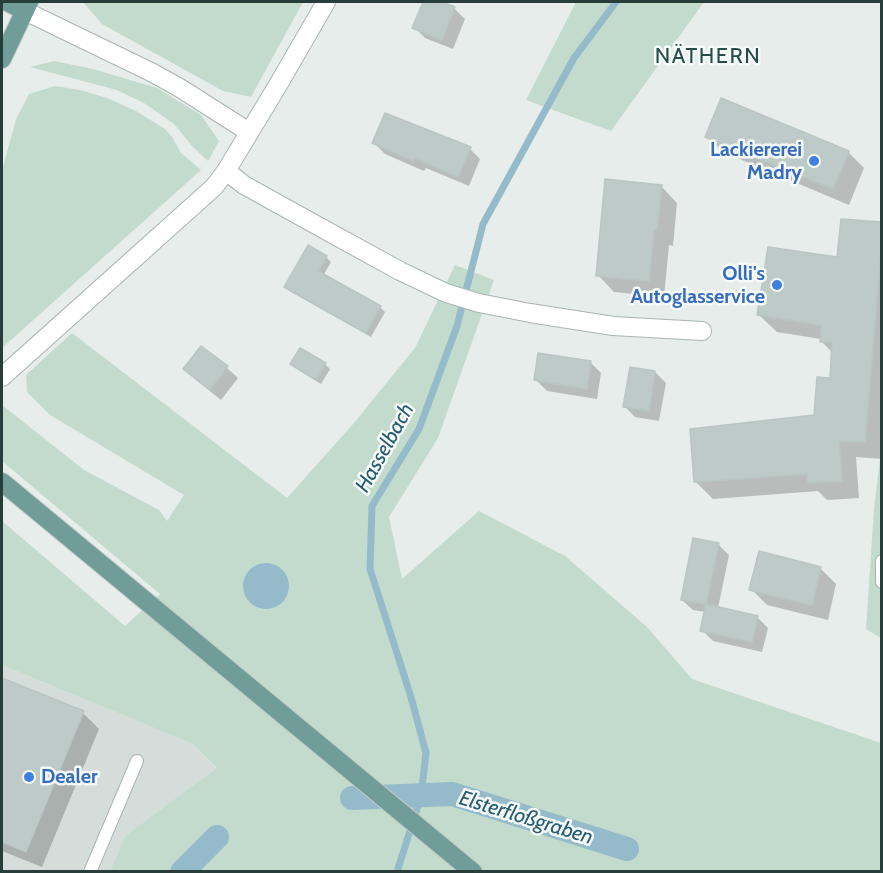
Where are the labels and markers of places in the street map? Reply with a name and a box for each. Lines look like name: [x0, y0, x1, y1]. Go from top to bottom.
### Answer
place label: Lackiererei Madry: [710, 138, 802, 185]
marker: Lackiererei Madry: [807, 154, 821, 168]
place label: Olli's Autoglasservice: [630, 262, 765, 309]
marker: Olli's Autoglasservice: [770, 278, 784, 292]
place label: Dealer: [41, 765, 98, 789]
marker: Dealer: [22, 770, 36, 784]

